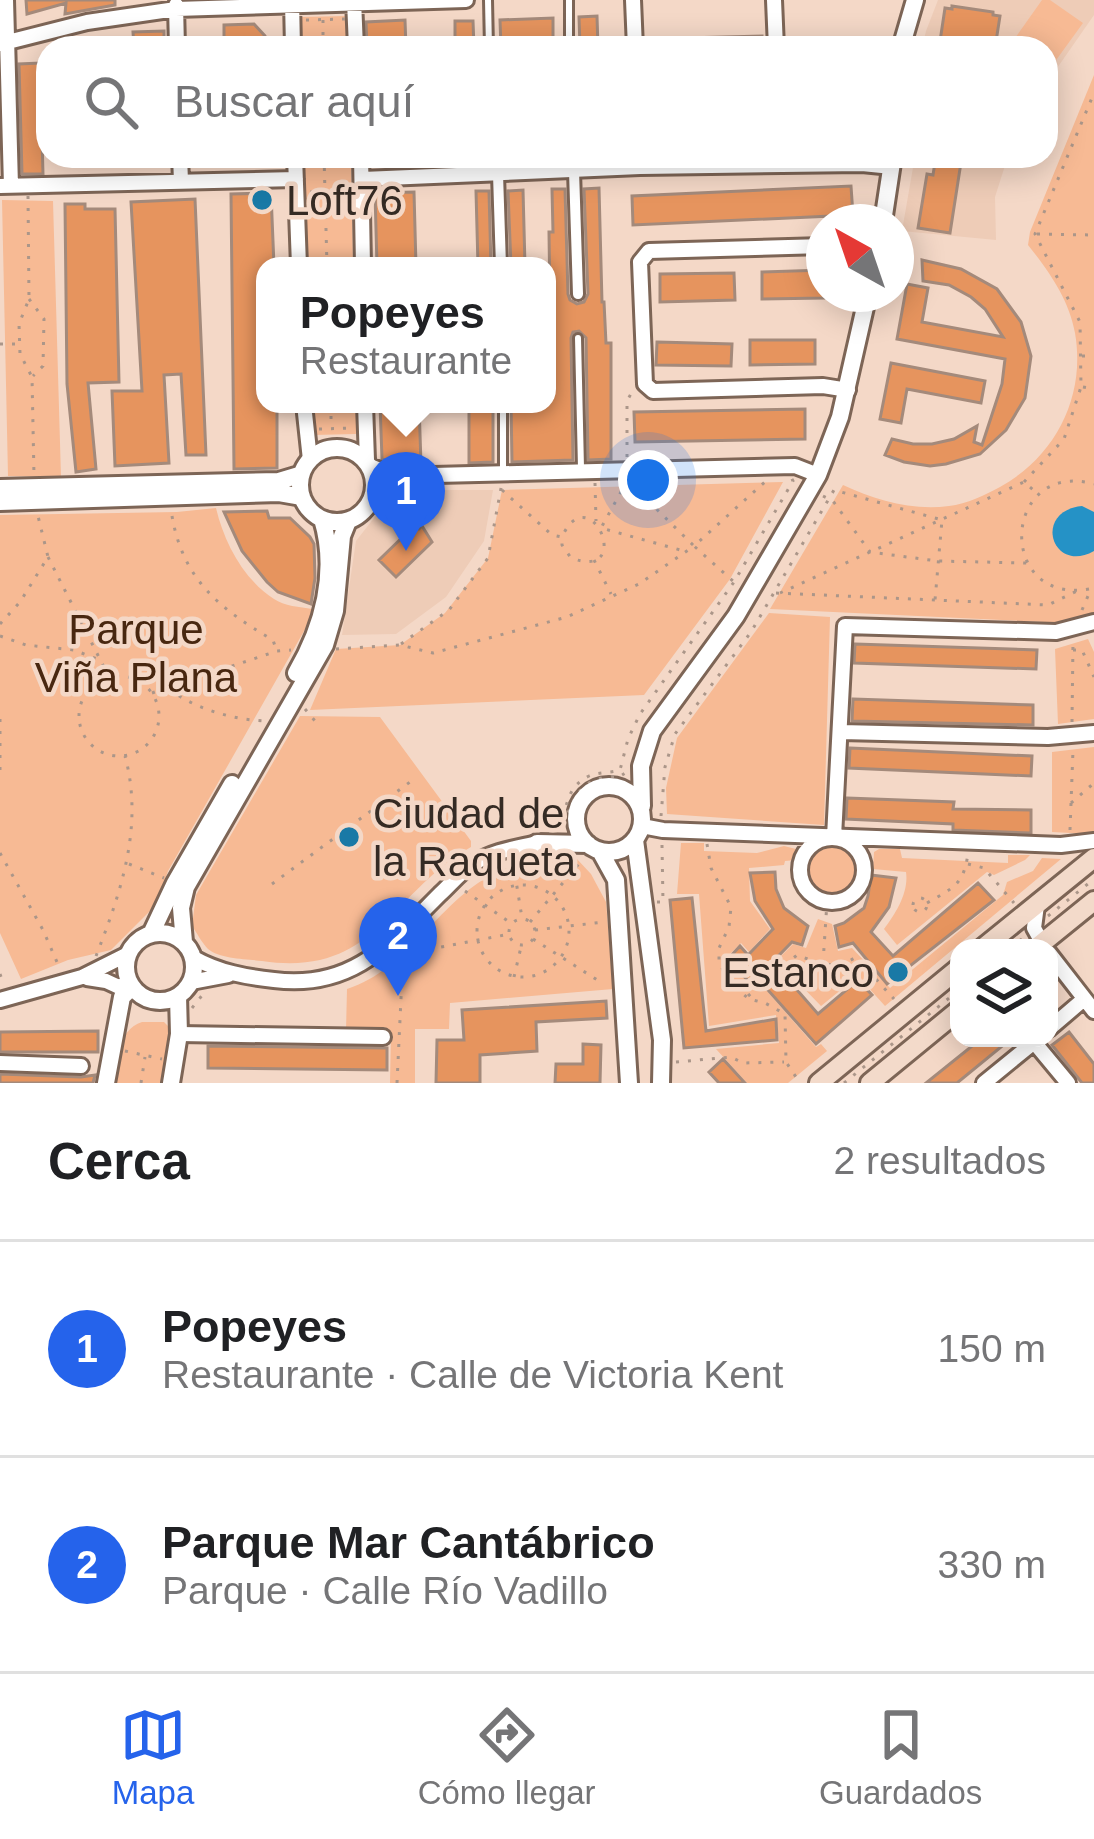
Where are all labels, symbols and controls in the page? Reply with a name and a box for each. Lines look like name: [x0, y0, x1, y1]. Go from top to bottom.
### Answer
search box: [36, 36, 1058, 168]
icon: search: [78, 69, 144, 135]
text: Buscar aquí: [174, 76, 414, 127]
place label: Loft76: [286, 177, 403, 224]
marker: Loft76: [249, 187, 275, 213]
north arrow: [806, 204, 914, 312]
popup: [256, 257, 556, 413]
text: Popeyes: [300, 287, 485, 338]
text: Restaurante: [300, 339, 512, 382]
your location: [618, 450, 678, 510]
pin: 1: [367, 452, 445, 551]
park label: Parque Viña Plana: [35, 606, 238, 701]
place label: Ciudad de la Raqueta: [373, 790, 577, 885]
marker: Ciudad de la Raqueta: [336, 824, 362, 850]
pin: 2: [359, 897, 437, 996]
map controls: [950, 939, 1058, 1047]
button: layers: [950, 939, 1058, 1047]
place label: Estanco: [722, 949, 874, 996]
marker: Estanco: [885, 959, 911, 985]
text: Cerca: [48, 1133, 190, 1190]
text: 2 resultados: [834, 1139, 1046, 1182]
text: Popeyes: [162, 1301, 347, 1352]
text: 1: [76, 1327, 98, 1370]
text: 150 m: [938, 1327, 1046, 1370]
text: Restaurante · Calle de Victoria Kent: [162, 1353, 783, 1396]
text: Parque Mar Cantábrico: [162, 1517, 655, 1568]
text: 2: [76, 1543, 98, 1586]
text: 330 m: [938, 1543, 1046, 1586]
text: Parque · Calle Río Vadillo: [162, 1569, 608, 1612]
tab: Mapa: [112, 1702, 194, 1812]
tab: Cómo llegar: [418, 1702, 596, 1812]
tab: Guardados: [819, 1702, 982, 1812]

